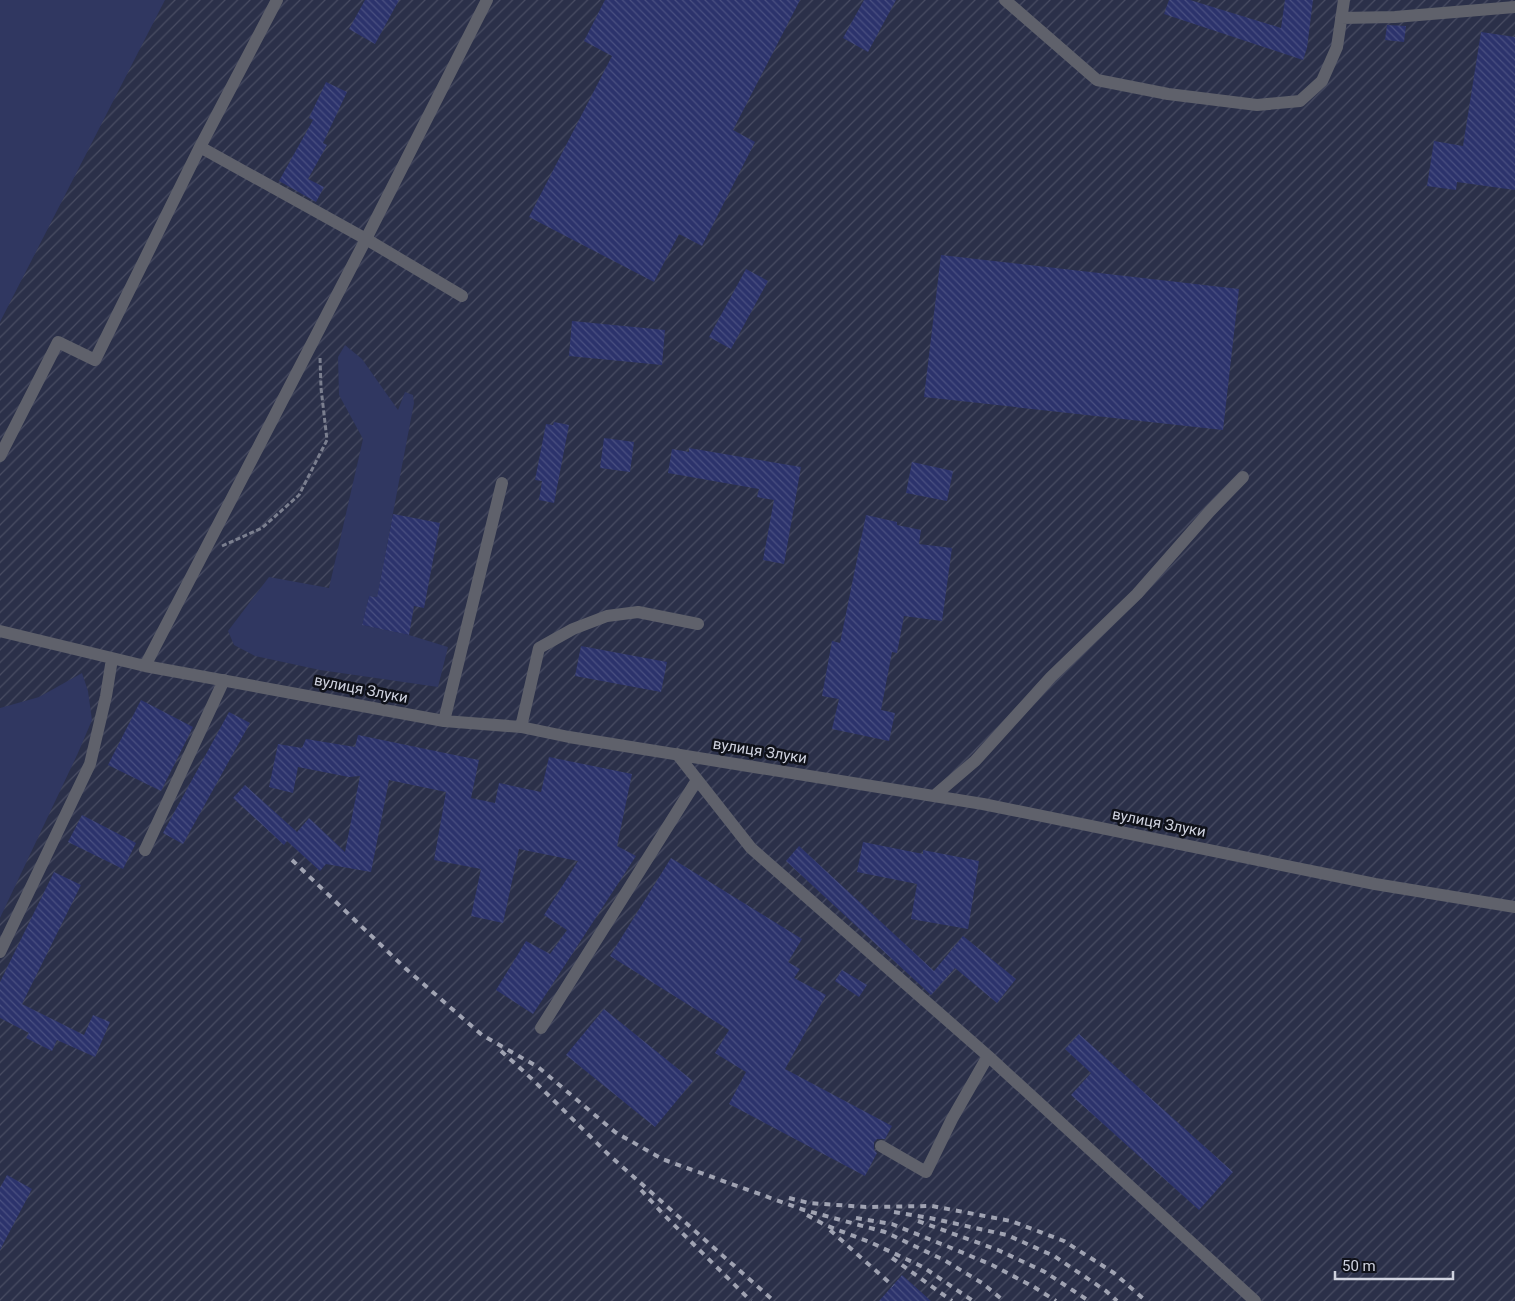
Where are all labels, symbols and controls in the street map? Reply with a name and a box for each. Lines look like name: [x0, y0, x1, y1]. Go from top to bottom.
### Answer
street label: вулиця Злуки: [313, 671, 409, 707]
street label: вулиця Злуки: [712, 735, 808, 767]
street label: вулиця Злуки: [1111, 805, 1207, 841]
scale bar: [1335, 1248, 1452, 1280]
text: 50 m: [1342, 1257, 1376, 1275]

